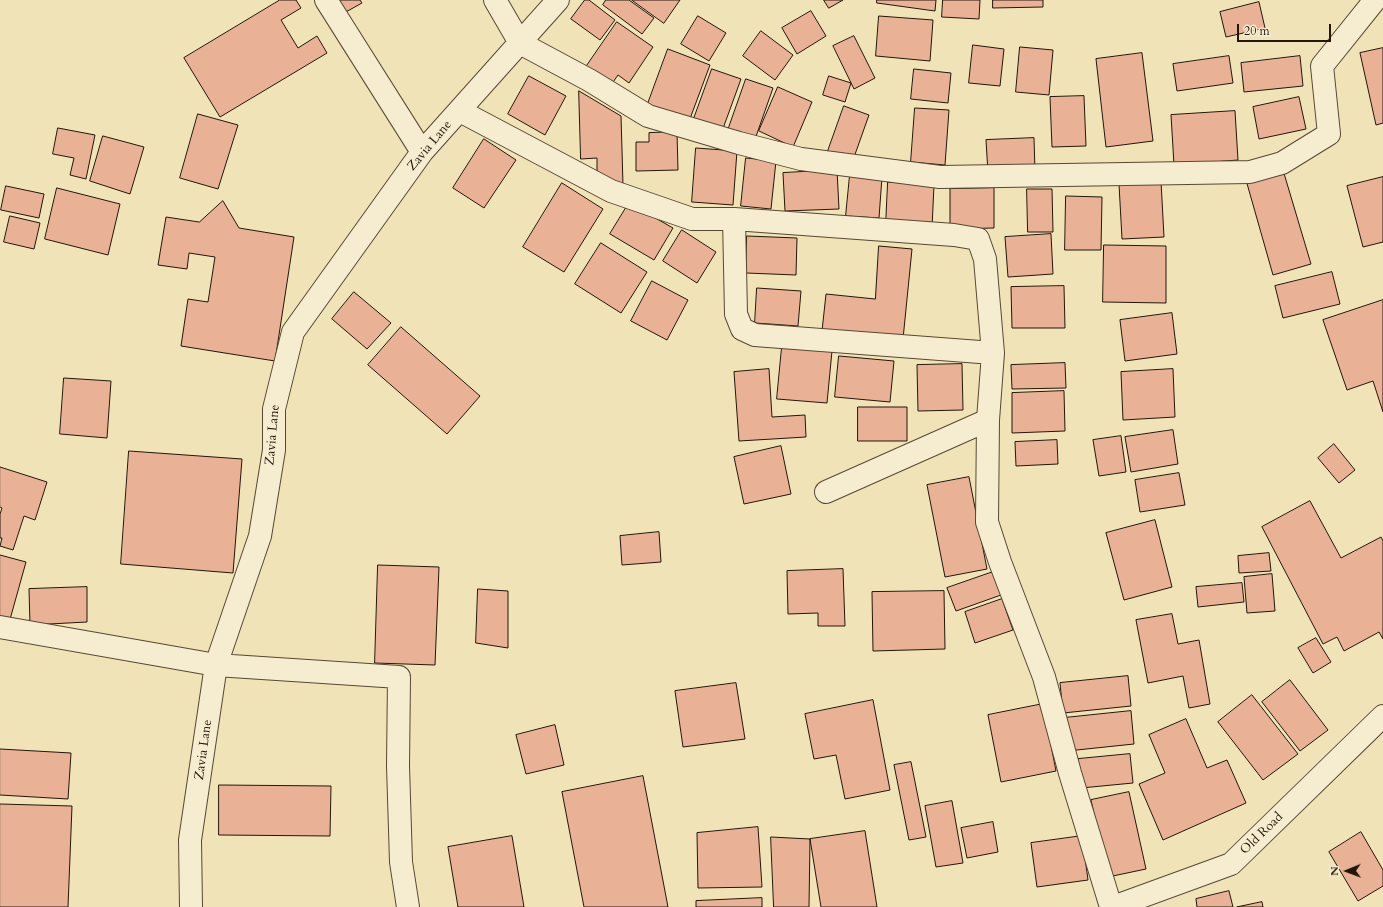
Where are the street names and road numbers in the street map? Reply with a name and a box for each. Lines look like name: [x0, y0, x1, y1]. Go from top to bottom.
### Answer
street label: Zavia Lane: [404, 118, 456, 174]
street label: Zavia Lane: [263, 404, 283, 466]
street label: Zavia Lane: [192, 719, 216, 781]
street label: Old Road: [1237, 810, 1287, 858]

